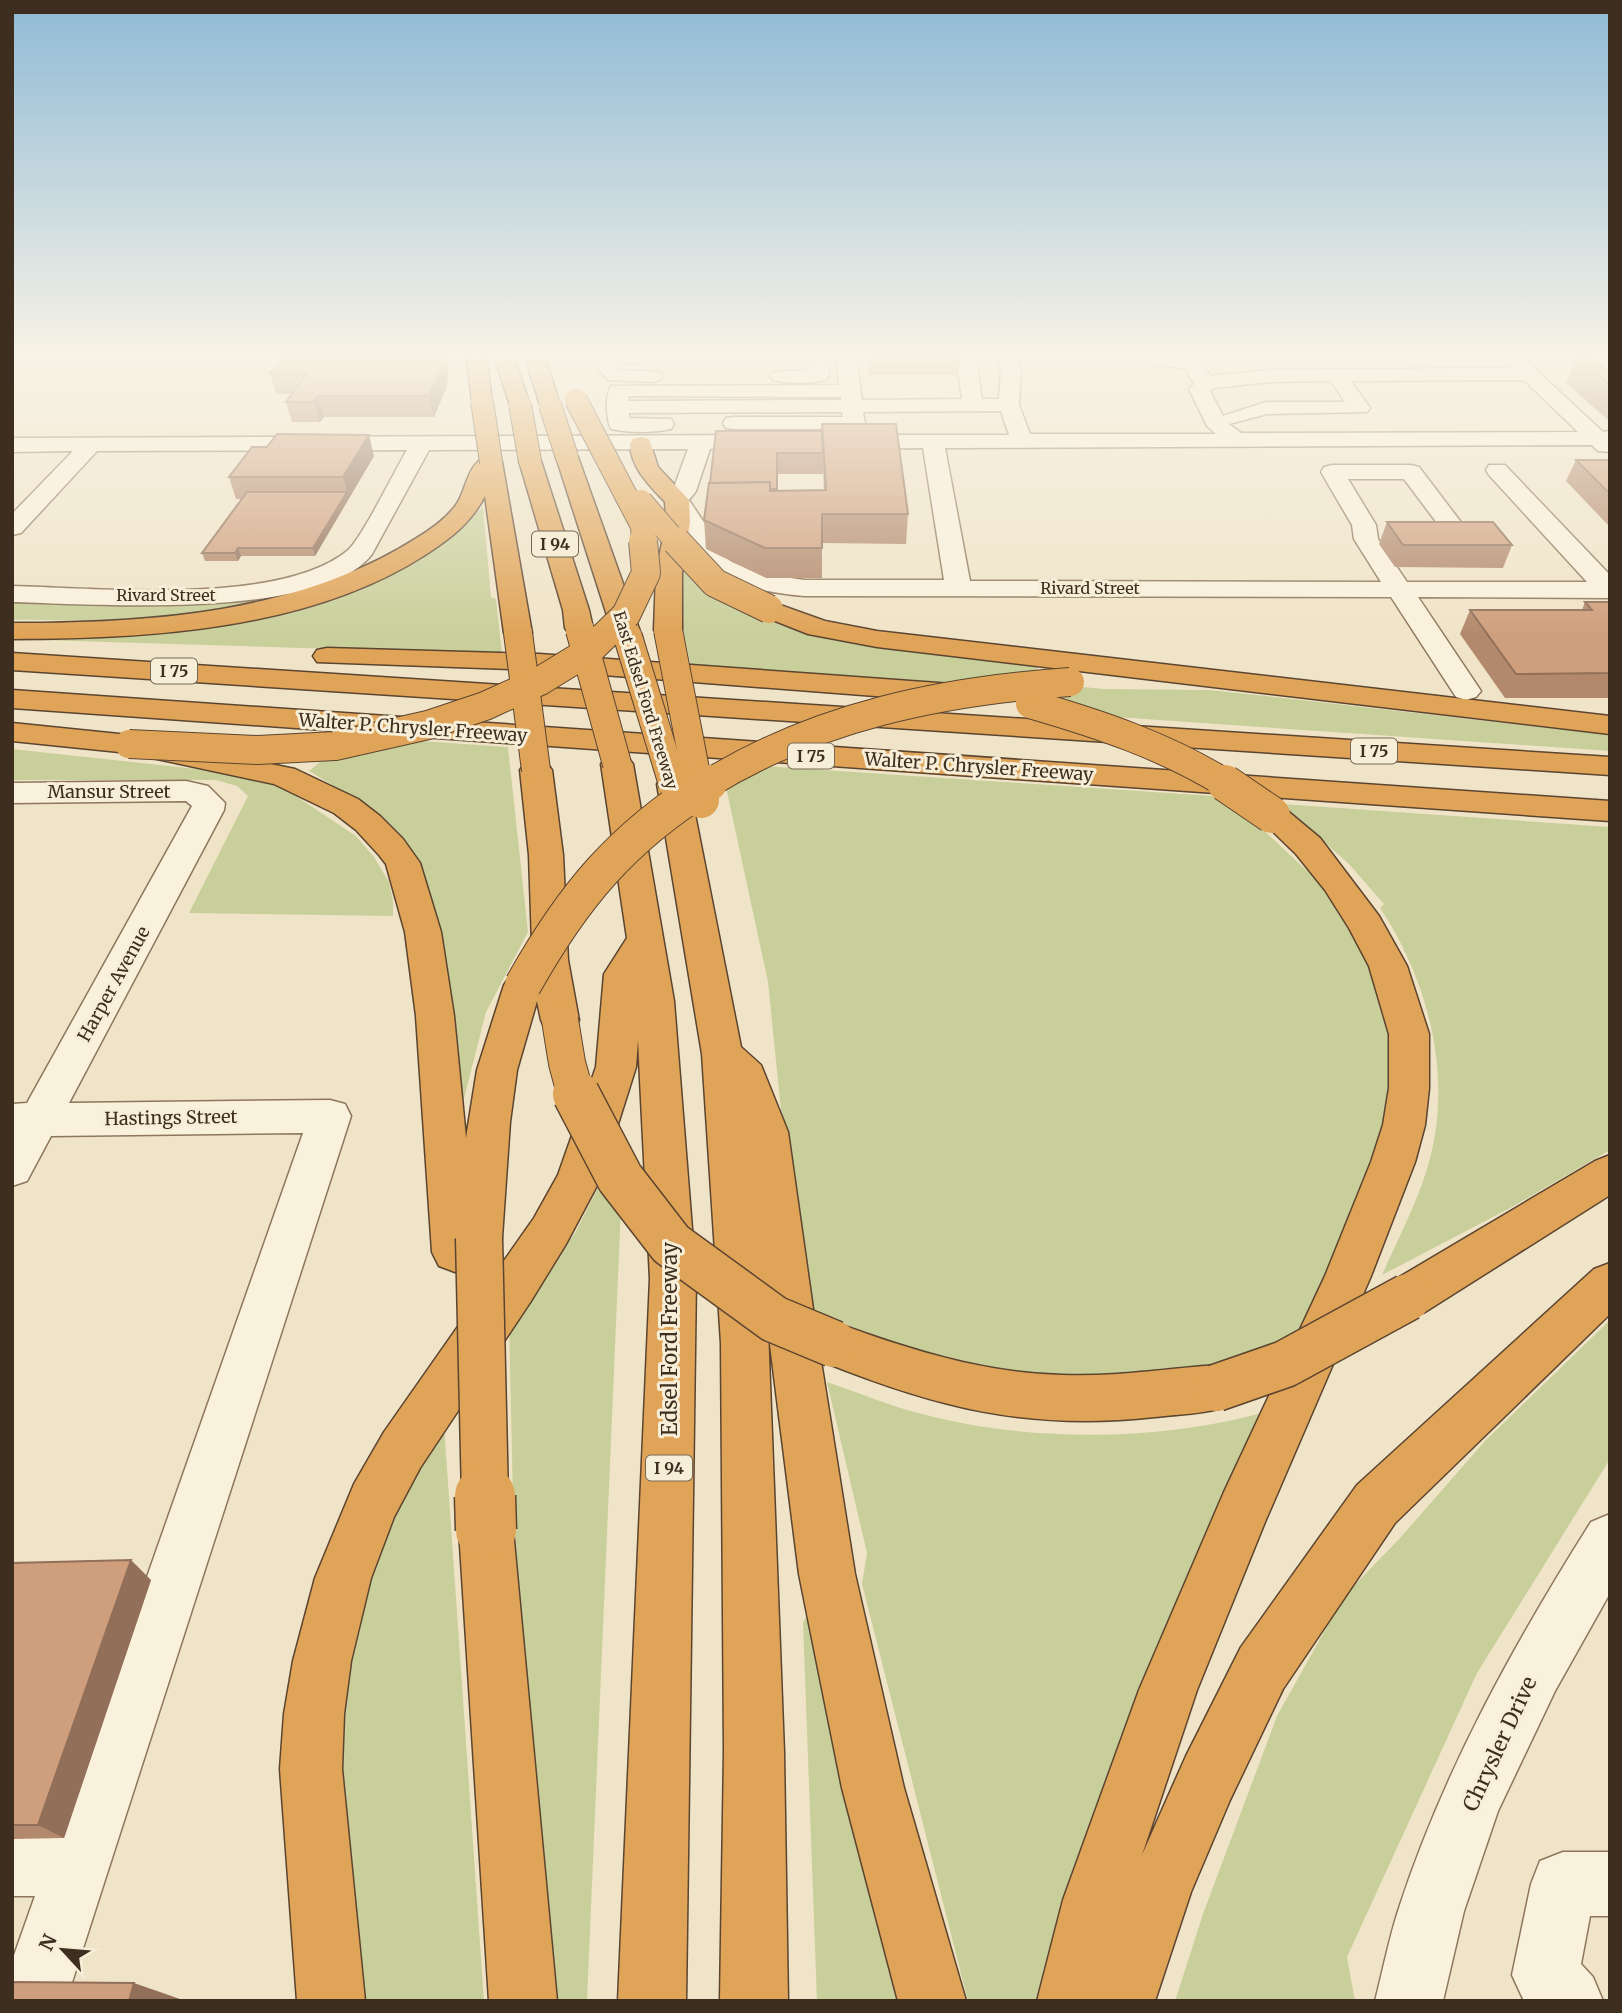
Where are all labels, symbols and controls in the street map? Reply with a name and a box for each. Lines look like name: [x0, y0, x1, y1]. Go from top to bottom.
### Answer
road number: I 94: [532, 531, 578, 556]
street label: Rivard Street: [1040, 578, 1141, 598]
street label: Rivard Street: [116, 585, 217, 605]
street label: East Edsel Ford Freeway: [609, 609, 683, 792]
road number: I 75: [151, 658, 197, 684]
street label: Walter P. Chrysler Freeway: [297, 708, 529, 747]
road number: I 75: [1351, 738, 1397, 764]
road number: I 75: [788, 744, 834, 768]
street label: Walter P. Chrysler Freeway: [863, 747, 1095, 786]
street label: Mansur Street: [47, 780, 171, 803]
street label: Harper Avenue: [72, 922, 155, 1046]
street label: Hastings Street: [104, 1105, 238, 1130]
street label: Edsel Ford Freeway: [656, 1241, 683, 1436]
road number: I 94: [646, 1456, 692, 1480]
street label: Chrysler Drive: [1457, 1672, 1543, 1816]
north arrow: [28, 1915, 98, 1985]
text: N: [34, 1931, 62, 1955]

